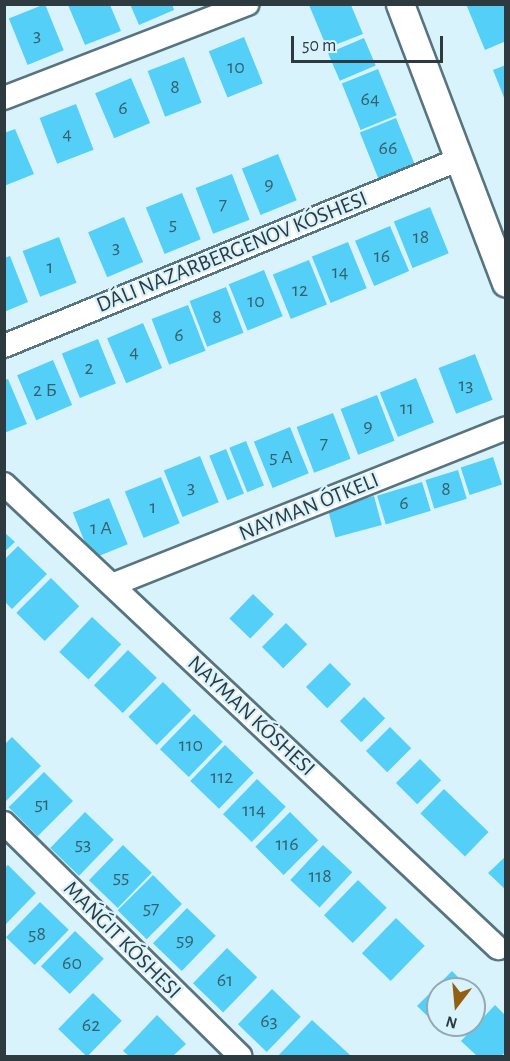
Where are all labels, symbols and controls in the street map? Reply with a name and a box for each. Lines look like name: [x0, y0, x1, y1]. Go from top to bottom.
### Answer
house number: 3: [33, 23, 41, 47]
scale bar: [294, 24, 446, 62]
text: 50 m: [302, 37, 336, 55]
house number: 10: [227, 55, 245, 79]
house number: 8: [170, 75, 180, 99]
house number: 64: [360, 87, 380, 111]
house number: 6: [118, 96, 128, 120]
house number: 4: [62, 122, 72, 146]
house number: 66: [379, 136, 397, 160]
house number: 9: [264, 172, 274, 196]
street label: DÁLI NAZARBERGENOV KÓSHESI: [93, 185, 371, 319]
house number: 7: [219, 192, 227, 216]
house number: 5: [169, 212, 177, 236]
house number: 18: [413, 225, 429, 249]
house number: 3: [112, 235, 120, 259]
house number: 16: [374, 244, 390, 268]
house number: 1: [47, 255, 53, 279]
house number: 14: [332, 260, 348, 284]
house number: 12: [292, 278, 308, 302]
house number: 10: [247, 289, 265, 313]
house number: 8: [212, 305, 222, 329]
house number: 6: [174, 323, 184, 347]
house number: 4: [129, 340, 139, 364]
house number: 2: [84, 356, 94, 380]
house number: 13: [458, 373, 474, 397]
house number: 2 Б: [33, 378, 57, 402]
house number: 11: [400, 396, 414, 420]
house number: 9: [363, 414, 373, 438]
house number: 7: [320, 431, 328, 455]
house number: 5 А: [269, 445, 293, 469]
street label: NAYMAN ÓTKELI: [235, 467, 383, 547]
house number: 3: [187, 475, 195, 499]
house number: 8: [441, 477, 451, 501]
house number: 6: [399, 491, 409, 515]
house number: 1: [150, 495, 156, 519]
house number: 1 А: [90, 516, 112, 540]
street label: NAYMAN KÓSHESI: [182, 650, 320, 782]
house number: 110: [179, 733, 203, 757]
house number: 112: [211, 765, 233, 789]
house number: 51: [34, 792, 50, 816]
house number: 114: [242, 798, 266, 822]
house number: 53: [75, 832, 91, 856]
house number: 116: [275, 832, 299, 856]
house number: 118: [308, 864, 332, 888]
house number: 55: [113, 865, 129, 889]
street label: MAŃǴIT KÓSHESI: [58, 876, 186, 1004]
house number: 57: [143, 896, 159, 920]
house number: 58: [28, 922, 46, 946]
house number: 59: [176, 928, 194, 952]
house number: 60: [62, 951, 82, 975]
house number: 61: [217, 968, 233, 992]
north arrow: [426, 977, 486, 1037]
house number: 63: [260, 1009, 278, 1033]
house number: 62: [82, 1013, 100, 1037]
text: N: [444, 1013, 459, 1032]

